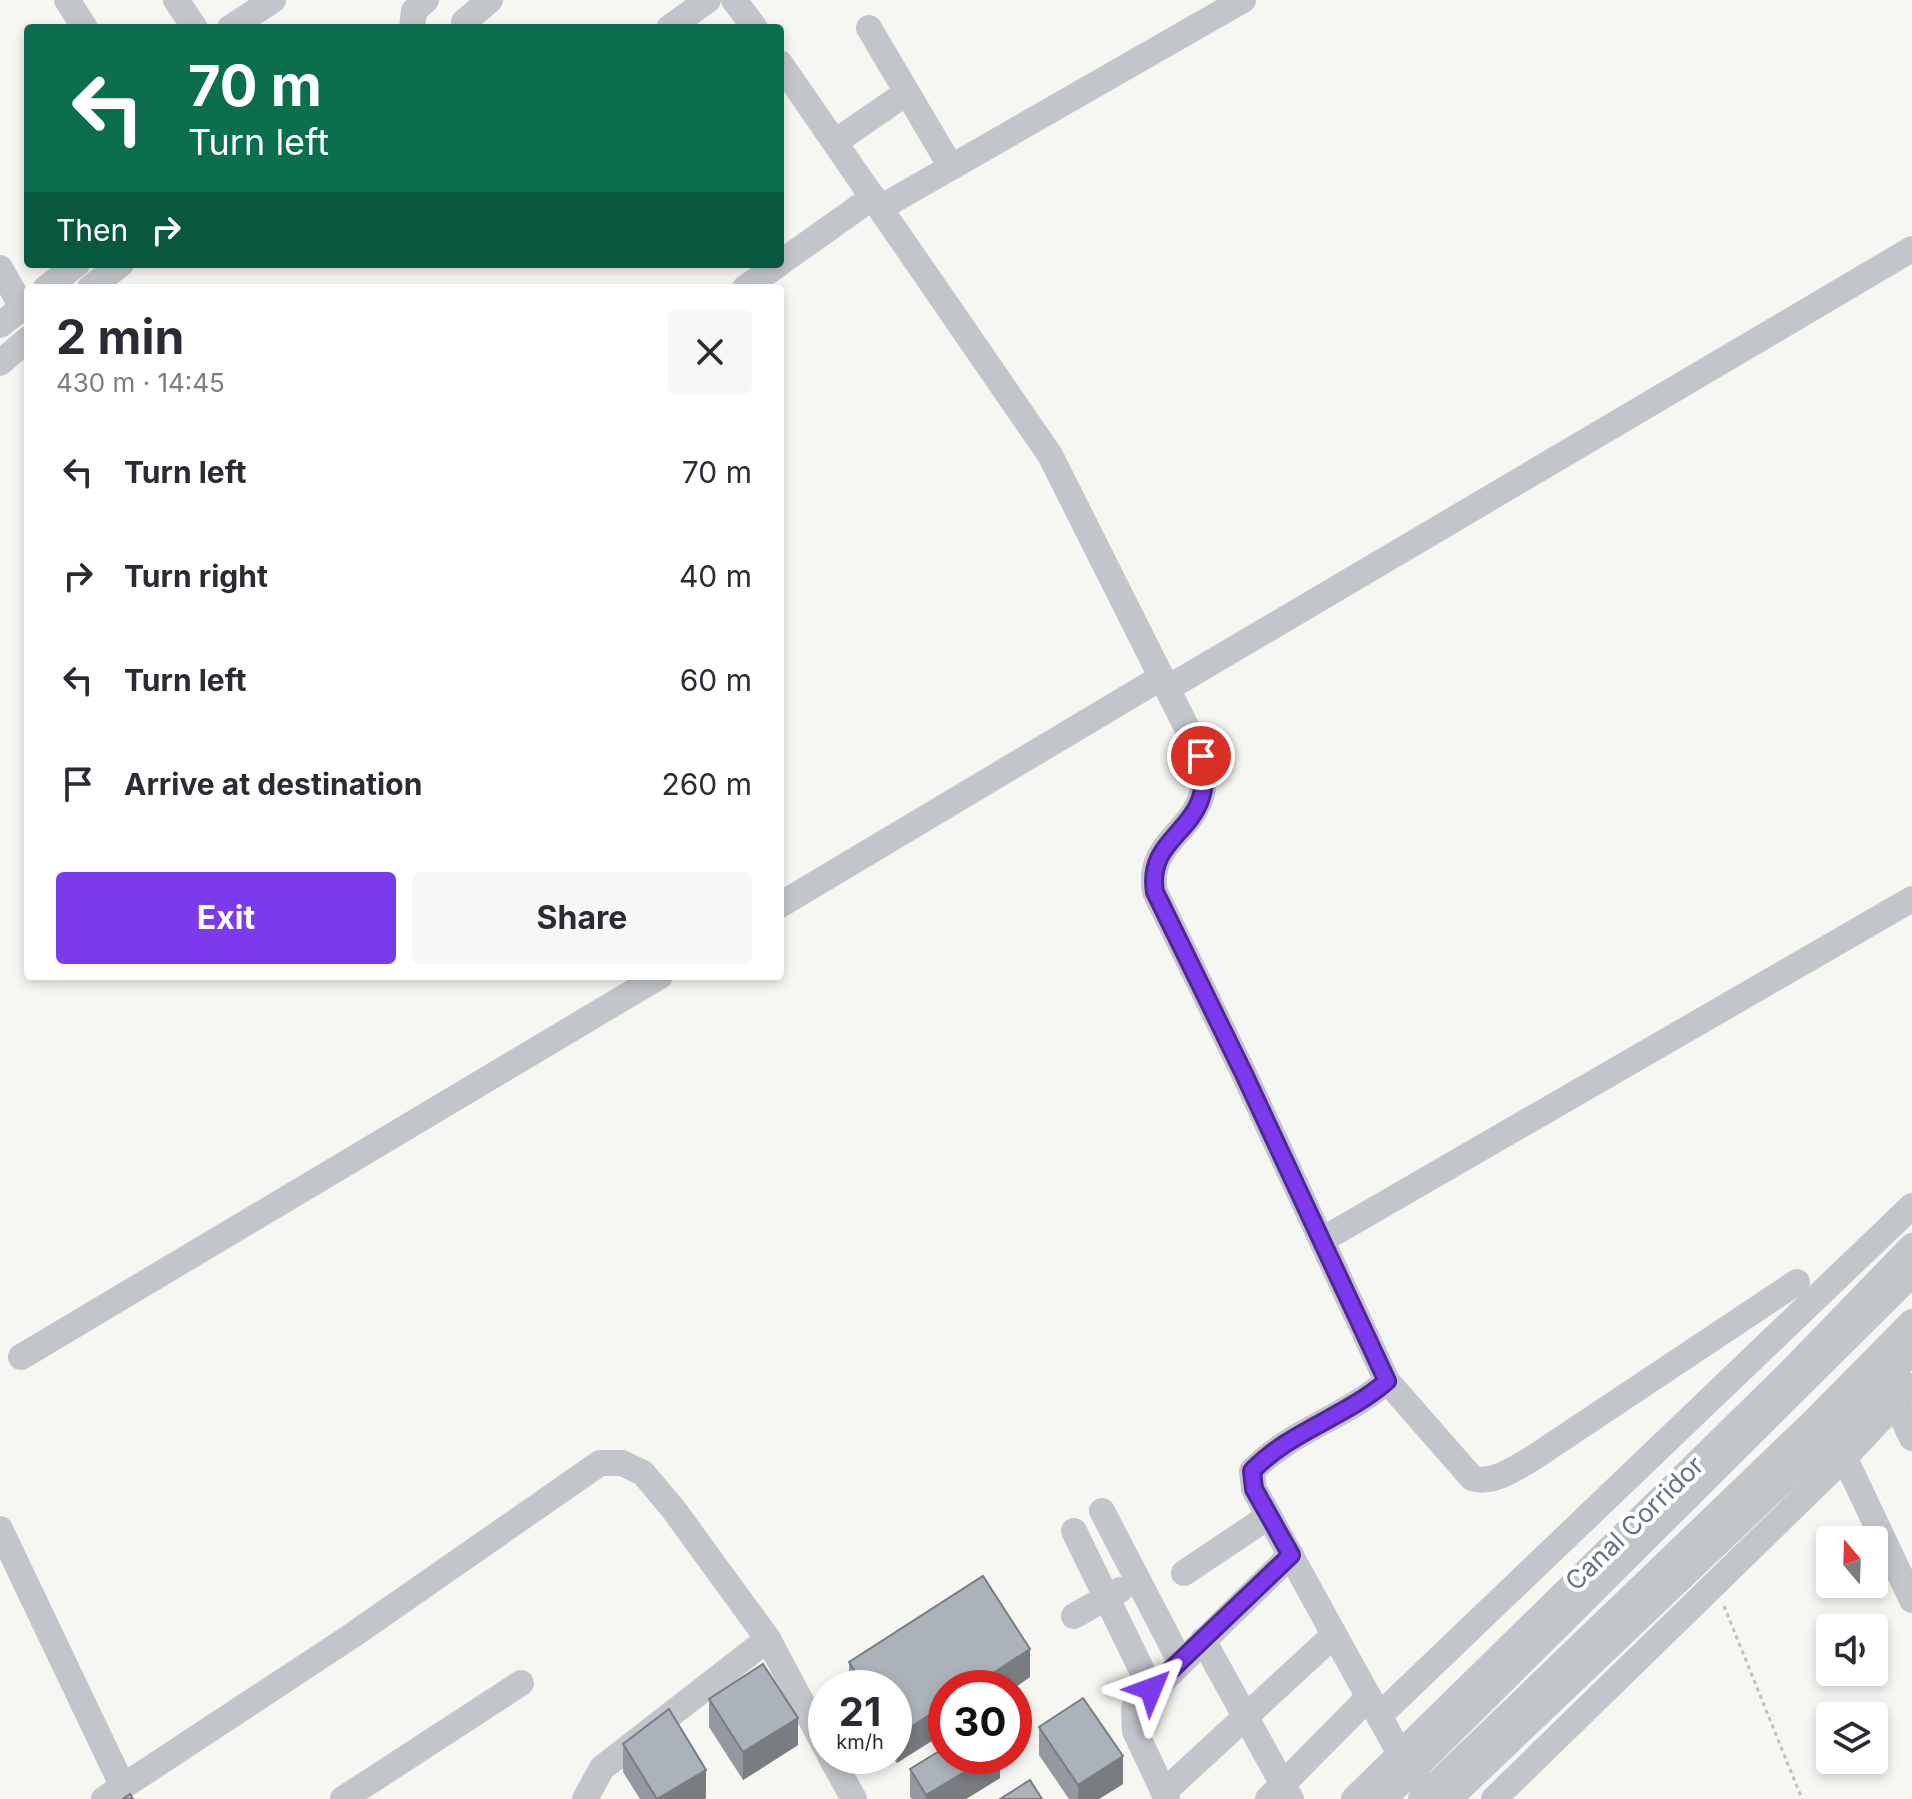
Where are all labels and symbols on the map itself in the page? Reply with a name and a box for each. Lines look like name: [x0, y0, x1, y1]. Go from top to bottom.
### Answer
pin: [1167, 722, 1235, 790]
street label: Canal Corridor: [1559, 1449, 1710, 1597]
north arrow: [1816, 1526, 1888, 1598]
position arrow: [1109, 1647, 1193, 1731]
speed limit sign: 30: [928, 1670, 1032, 1774]

